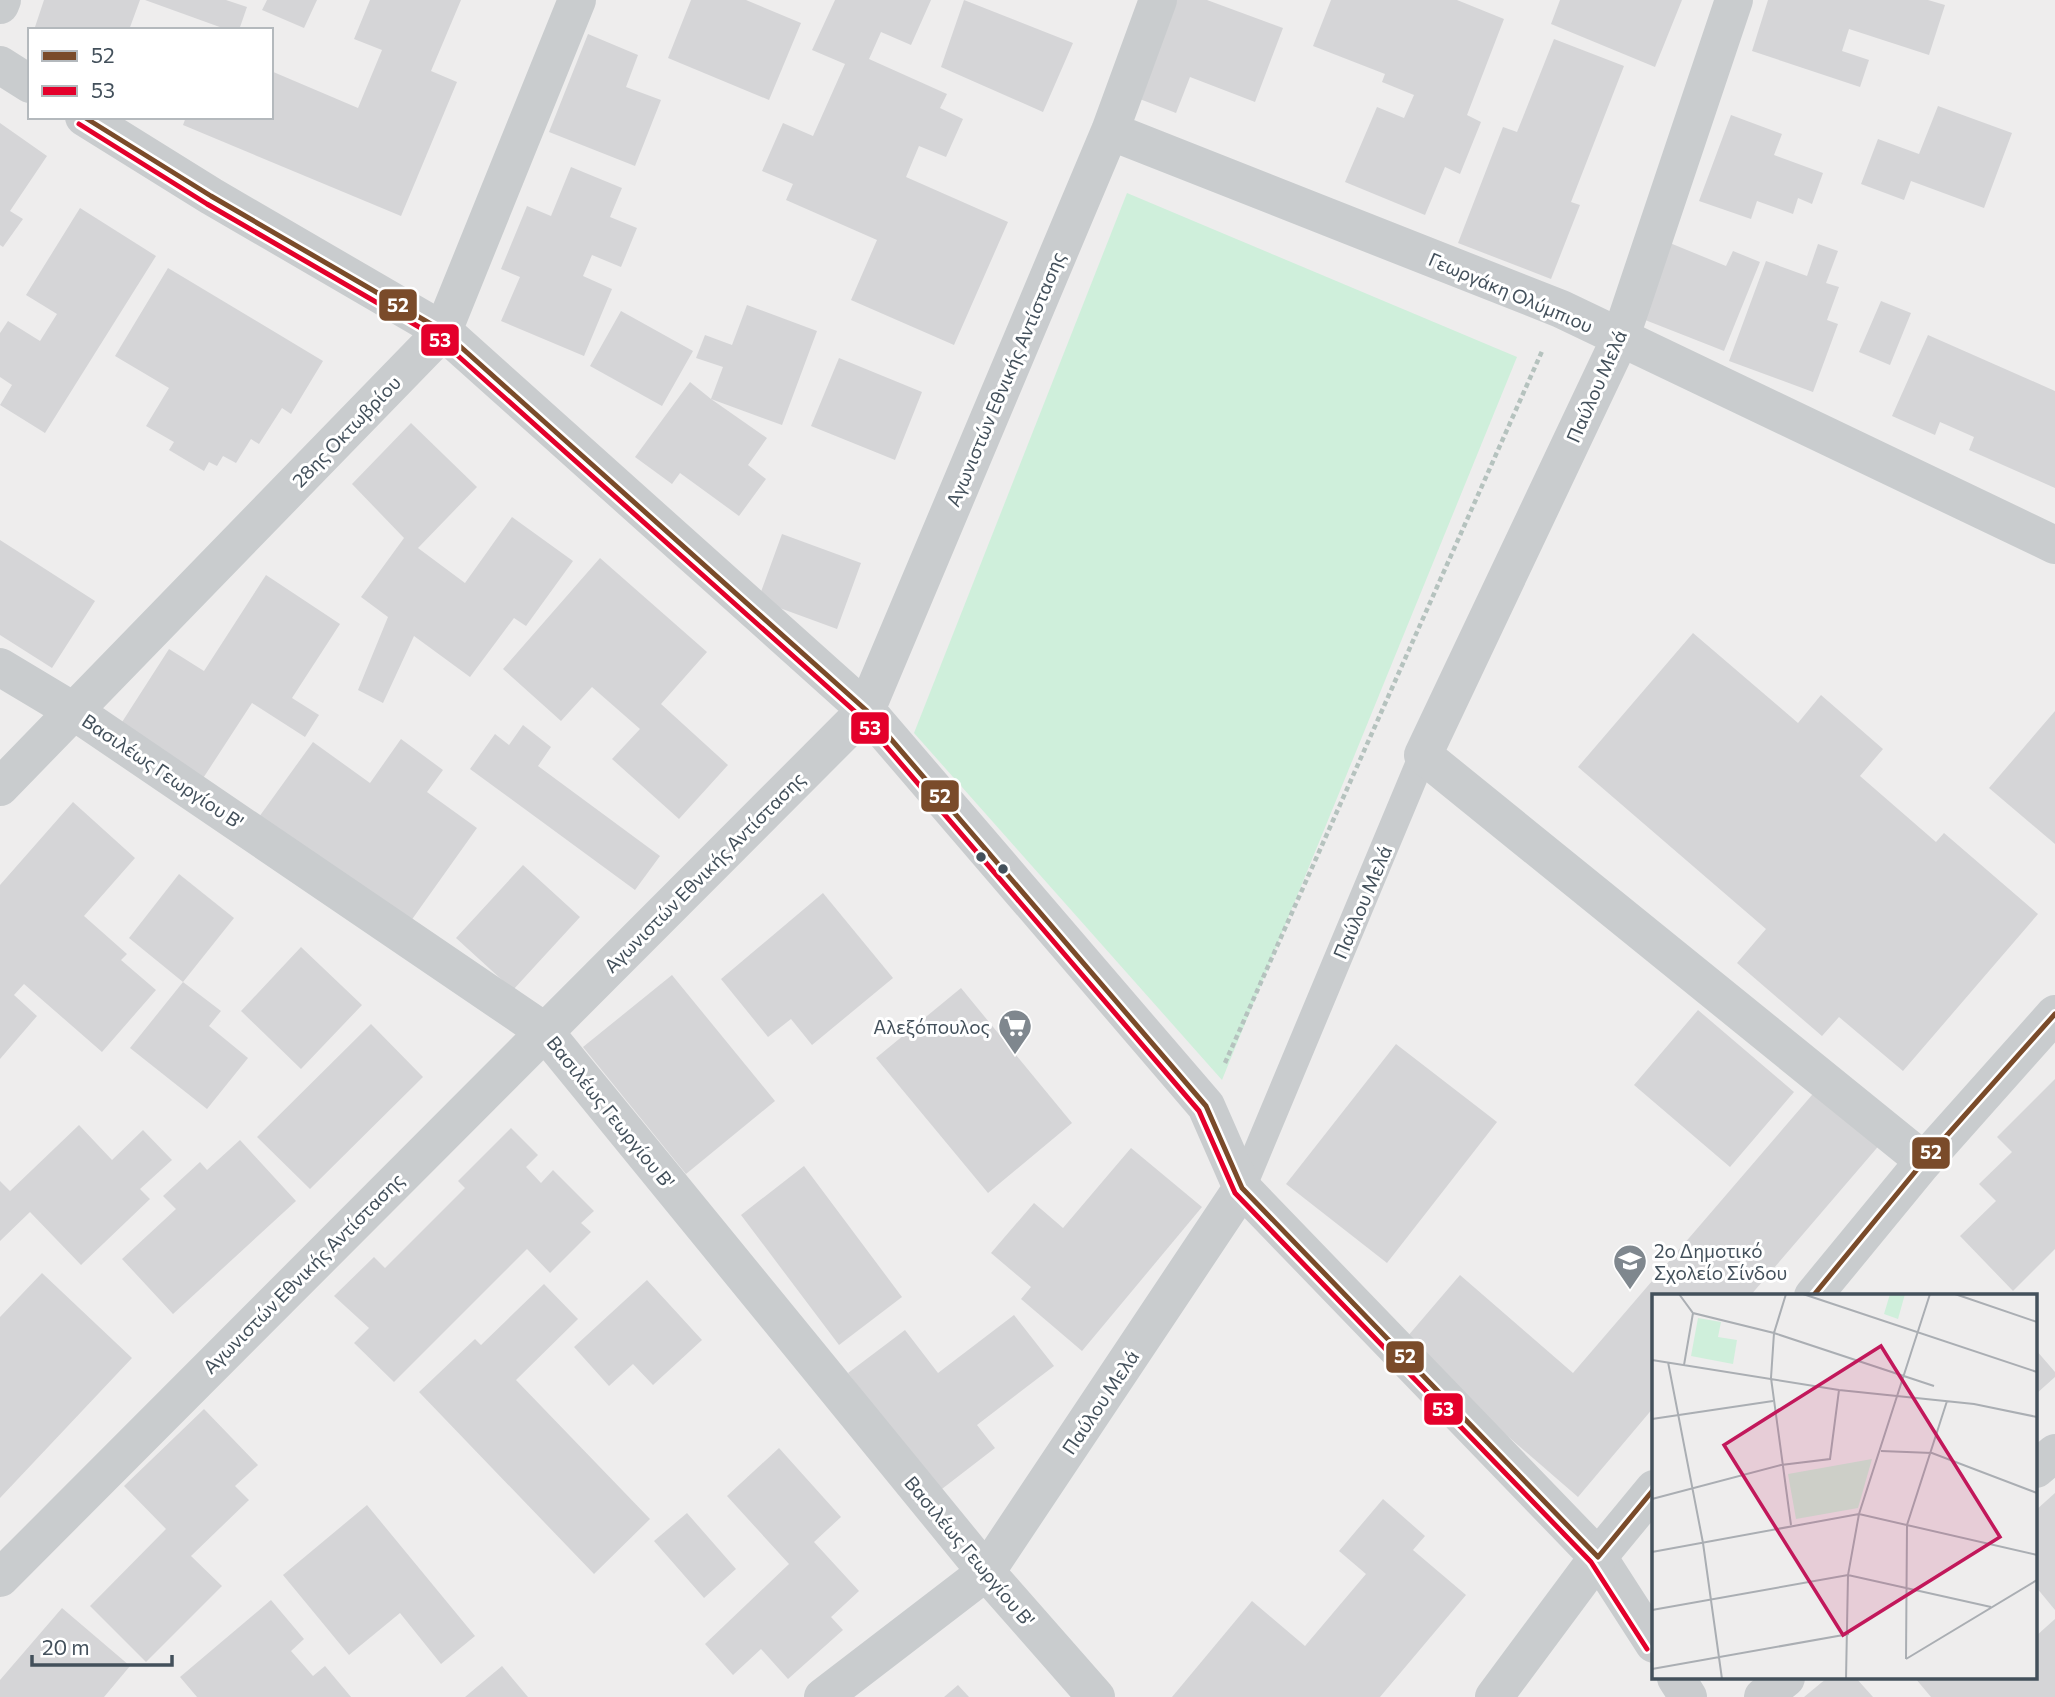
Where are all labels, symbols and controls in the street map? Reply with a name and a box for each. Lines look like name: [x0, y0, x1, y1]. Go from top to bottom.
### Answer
legend: [28, 28, 273, 119]
text: 52: [91, 42, 115, 67]
text: 53: [91, 77, 115, 102]
street label: Γεωργάκη Ολύμπιου: [1425, 247, 1597, 337]
street label: Αγωνιστών Εθνικής Αντίστασης: [941, 248, 1069, 510]
line badge: 52: [378, 288, 418, 322]
text: 52: [387, 293, 409, 316]
line badge: 53: [420, 323, 460, 357]
street label: Παύλου Μελά: [1561, 326, 1631, 446]
text: 53: [429, 328, 451, 351]
street label: 28ης Οκτωβρίου: [287, 371, 405, 491]
street label: Βασιλέως Γεωργίου Β': [78, 708, 248, 834]
line badge: 53: [850, 711, 890, 745]
text: 53: [859, 716, 881, 739]
street label: Αγωνιστών Εθνικής Αντίστασης: [599, 767, 809, 977]
line badge: 52: [920, 779, 960, 813]
text: 52: [929, 784, 951, 807]
street label: Παύλου Μελά: [1328, 842, 1396, 962]
unlabelled marker: [974, 850, 988, 864]
unlabelled marker: [996, 862, 1010, 876]
supermarket icon: Αλεξόπουλος: [996, 1007, 1034, 1056]
place label: Αλεξόπουλος: [873, 1015, 990, 1038]
street label: Βασιλέως Γεωργίου Β': [542, 1031, 680, 1193]
line badge: 52: [1911, 1136, 1951, 1170]
text: 52: [1920, 1140, 1942, 1163]
street label: Αγωνιστών Εθνικής Αντίστασης: [198, 1168, 408, 1378]
place label: 2o Δημοτικό Σχολείο Σίνδου: [1654, 1239, 1787, 1284]
school or university icon: 2o Δημοτικό Σχολείο Σίνδου: [1611, 1242, 1649, 1291]
inset map: [1652, 1294, 2038, 1680]
line badge: 52: [1385, 1340, 1425, 1374]
text: 52: [1394, 1344, 1416, 1367]
street label: Παύλου Μελά: [1057, 1346, 1143, 1458]
line badge: 53: [1423, 1392, 1464, 1426]
text: 53: [1432, 1397, 1454, 1420]
street label: Βασιλέως Γεωργίου Β': [900, 1471, 1040, 1631]
scale bar: [32, 1624, 172, 1668]
text: 20 m: [42, 1634, 90, 1659]

